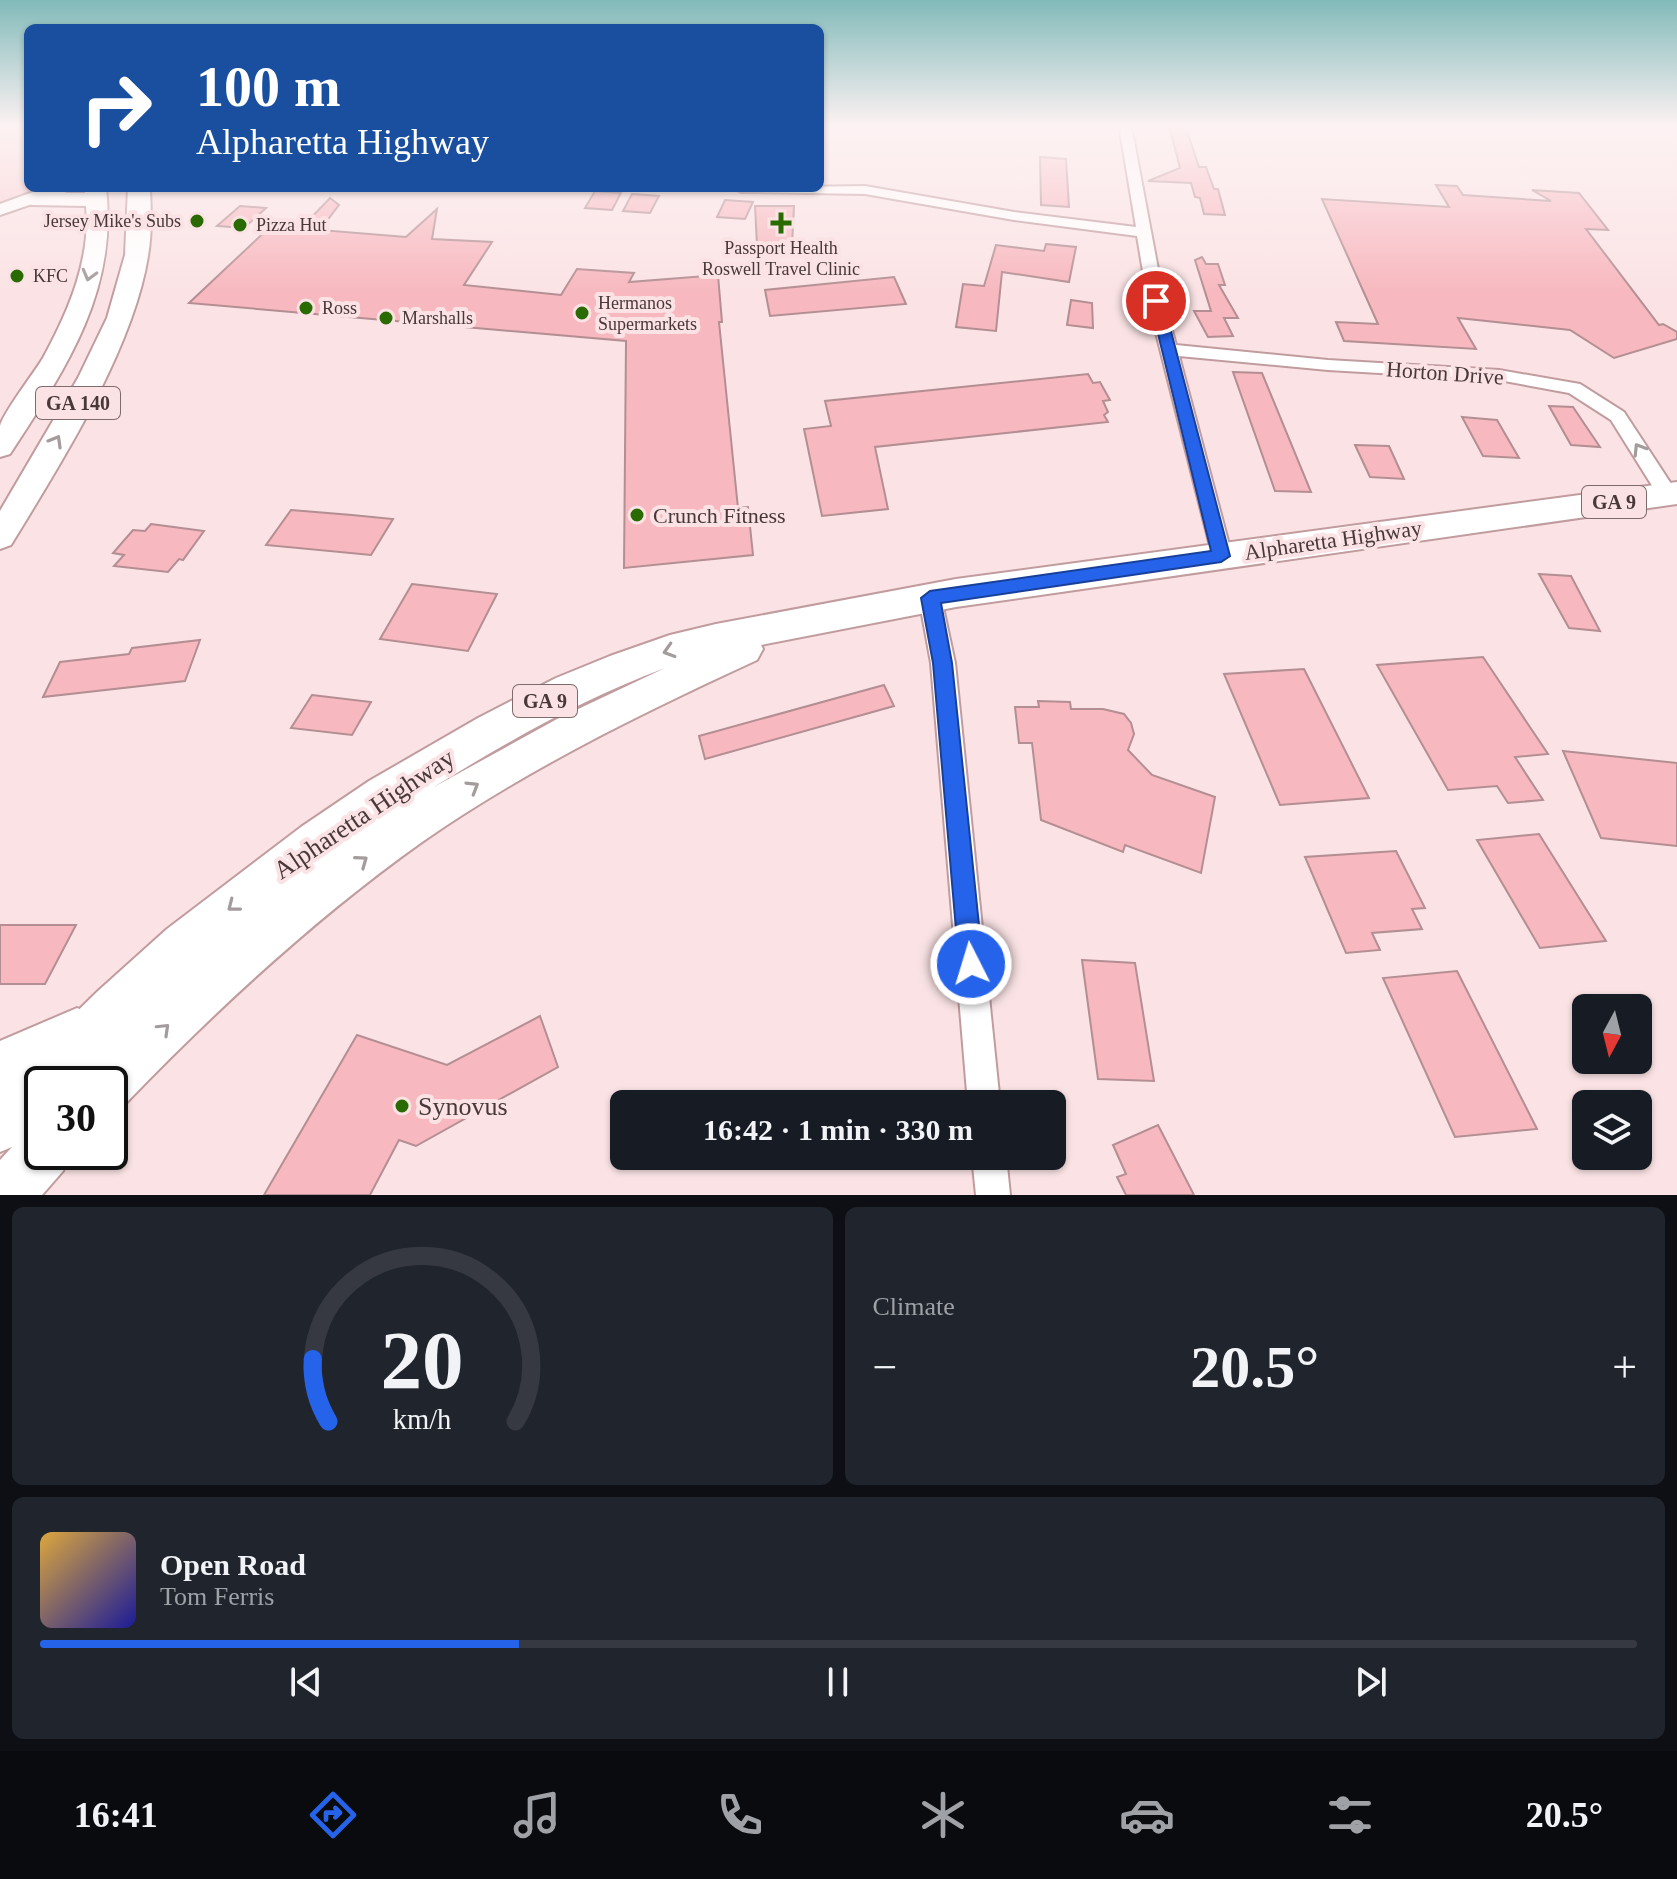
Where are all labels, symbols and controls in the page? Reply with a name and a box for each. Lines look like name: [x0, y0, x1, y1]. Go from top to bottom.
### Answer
icon: right: [64, 56, 168, 160]
text: 100 m: [196, 56, 341, 118]
text: Alpharetta Highway: [196, 122, 489, 162]
place label: Jersey Mike's Subs: [44, 211, 181, 231]
marker: Jersey Mike's Subs: [188, 212, 206, 230]
marker: Passport Health Roswell Travel Clinic: [770, 212, 792, 234]
place label: Pizza Hut: [256, 215, 326, 235]
marker: Pizza Hut: [231, 216, 249, 234]
place label: Passport Health Roswell Travel Clinic: [702, 238, 860, 279]
place label: KFC: [33, 266, 68, 286]
marker: KFC: [8, 267, 26, 285]
pin: [1122, 267, 1190, 335]
one-way arrow: [82, 268, 99, 282]
icon: arrive: [1134, 279, 1178, 323]
place label: Hermanos Supermarkets: [598, 293, 697, 334]
place label: Ross: [322, 298, 357, 318]
marker: Ross: [297, 299, 315, 317]
marker: Hermanos Supermarkets: [573, 304, 591, 322]
place label: Marshalls: [402, 308, 473, 328]
marker: Marshalls: [377, 309, 395, 327]
street label: Horton Drive: [1385, 356, 1505, 390]
road number: GA 140: [36, 387, 120, 419]
one-way arrow: [46, 436, 62, 450]
one-way arrow: [1633, 443, 1648, 458]
road number: GA 9: [1582, 486, 1646, 518]
place label: Crunch Fitness: [653, 503, 786, 528]
marker: Crunch Fitness: [628, 506, 646, 524]
street label: Alpharetta Highway: [1243, 515, 1423, 565]
one-way arrow: [663, 642, 677, 658]
road number: GA 9: [513, 685, 577, 717]
street label: Alpharetta Highway: [268, 743, 460, 885]
one-way arrow: [464, 781, 479, 796]
one-way arrow: [354, 856, 368, 871]
one-way arrow: [228, 896, 242, 911]
position arrow: [929, 922, 1013, 1006]
north arrow: [1572, 994, 1652, 1074]
map controls: [1572, 994, 1652, 1170]
one-way arrow: [155, 1024, 169, 1038]
speed limit sign: 30: [24, 1066, 128, 1170]
button: layers: [1572, 1090, 1652, 1170]
place label: Synovus: [418, 1092, 508, 1121]
marker: Synovus: [393, 1097, 411, 1115]
text: 16:42 · 1 min · 330 m: [703, 1113, 973, 1146]
text: Climate: [873, 1292, 955, 1321]
text: 20: [381, 1314, 464, 1406]
text: 20.5°: [1190, 1334, 1319, 1400]
text: −: [873, 1343, 897, 1392]
text: +: [1612, 1343, 1637, 1392]
text: km/h: [393, 1404, 452, 1435]
text: Open Road: [160, 1548, 306, 1581]
text: Tom Ferris: [160, 1582, 274, 1611]
icon: previous: [284, 1660, 328, 1704]
icon: pause: [816, 1660, 860, 1704]
icon: next: [1349, 1660, 1393, 1704]
icon: directions: [305, 1787, 361, 1843]
icon: music: [509, 1787, 565, 1843]
icon: phone: [712, 1787, 768, 1843]
icon: climate: [915, 1787, 971, 1843]
icon: car: [1119, 1787, 1175, 1843]
icon: filters: [1322, 1787, 1378, 1843]
text: 16:41: [74, 1795, 158, 1835]
text: 20.5°: [1526, 1795, 1603, 1835]

